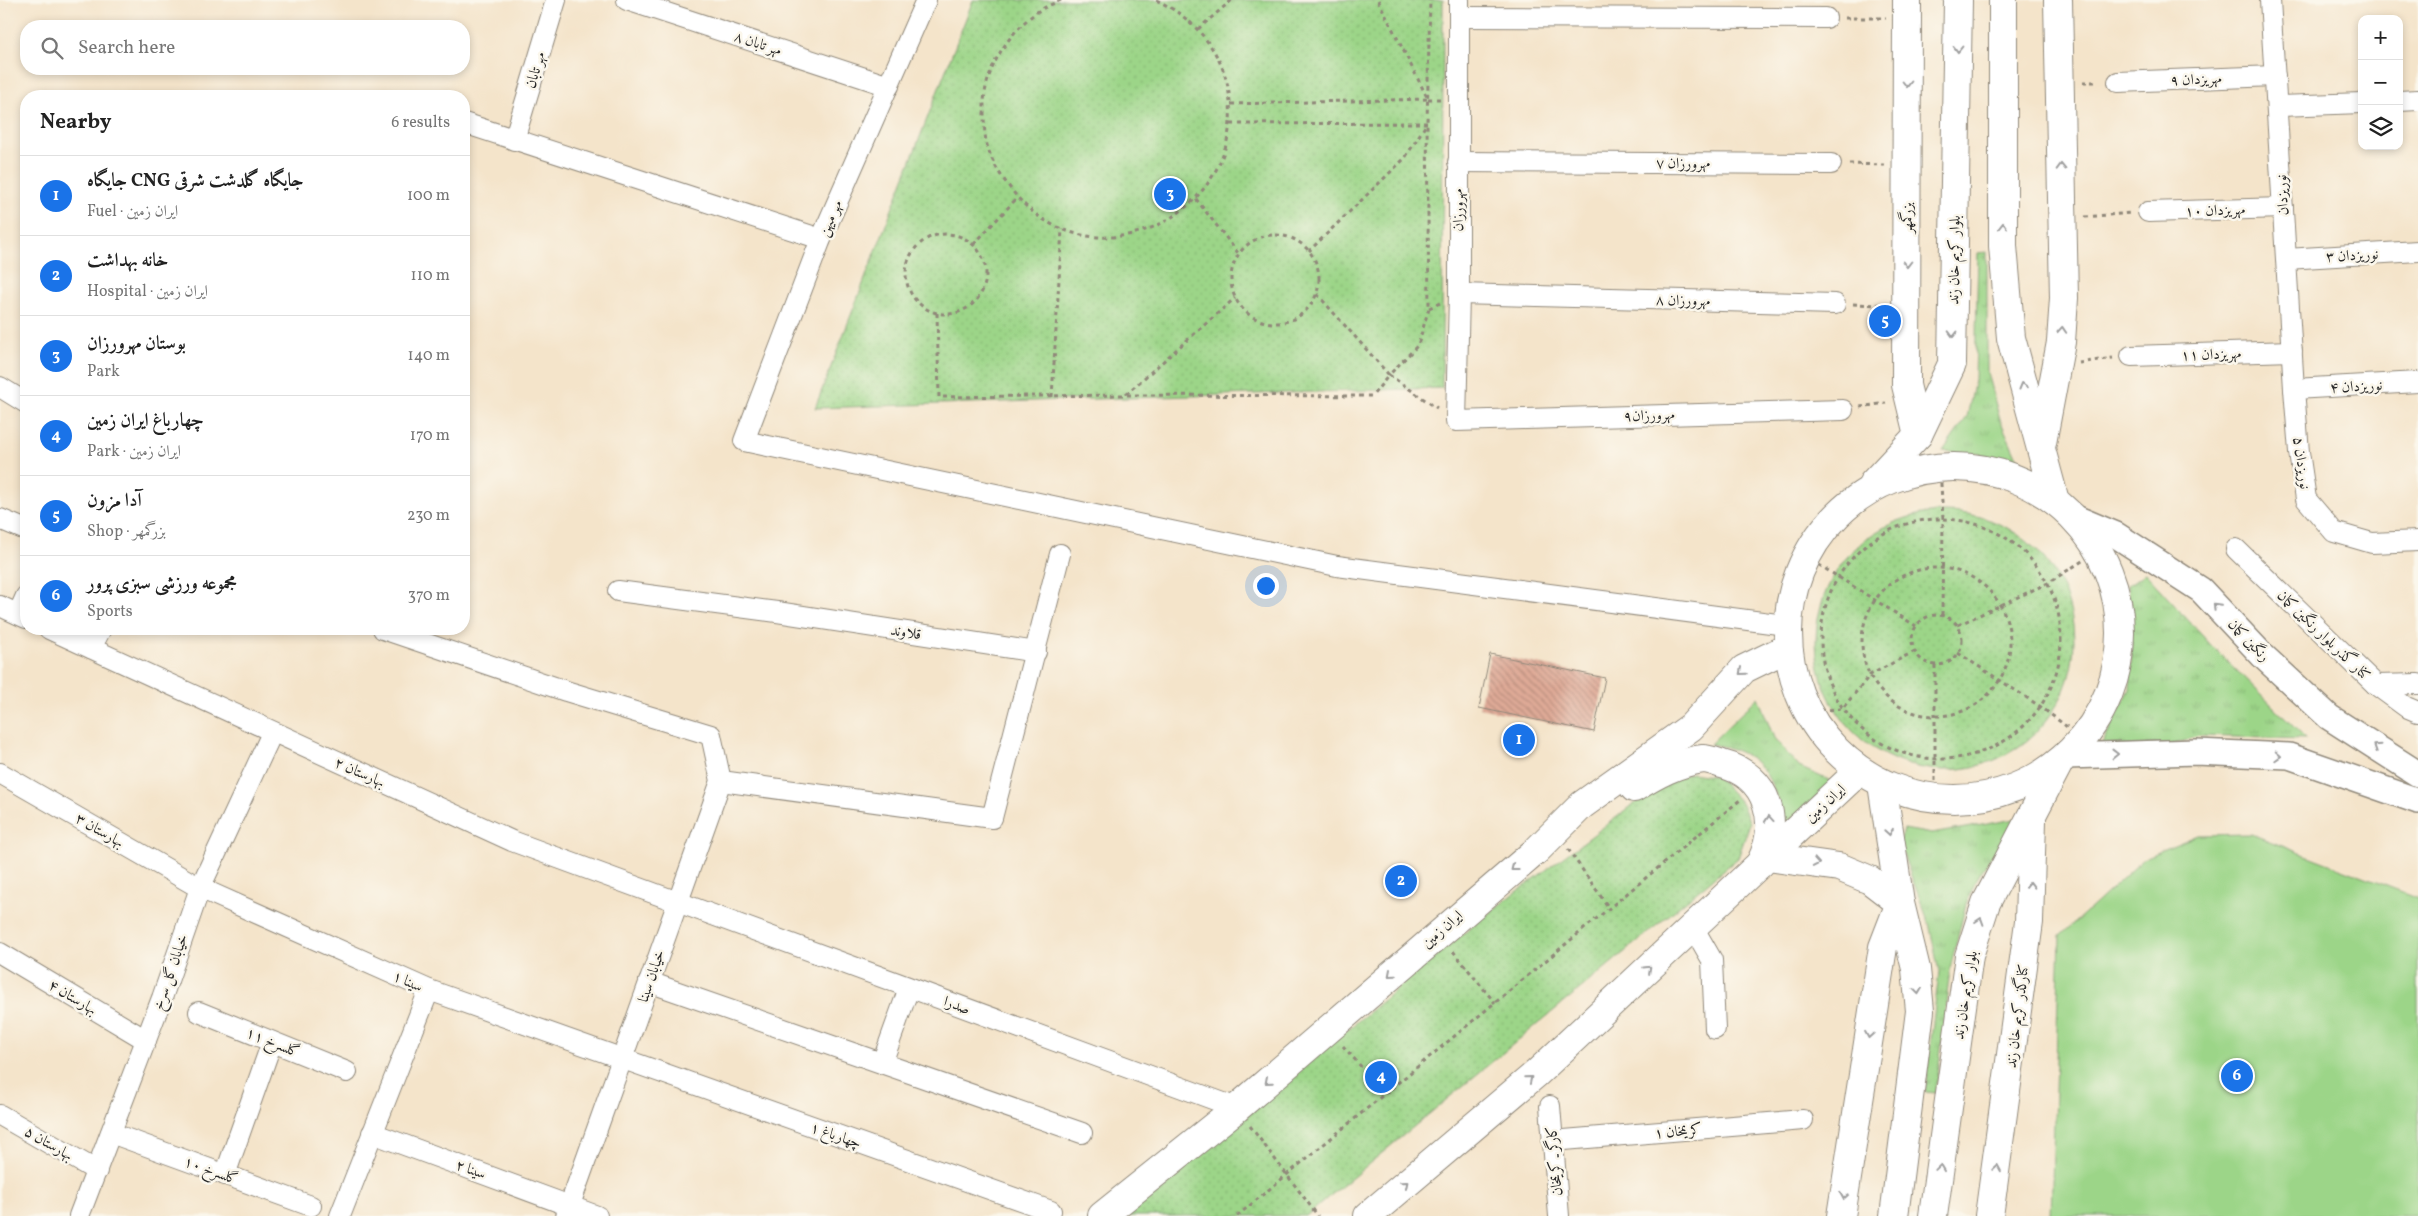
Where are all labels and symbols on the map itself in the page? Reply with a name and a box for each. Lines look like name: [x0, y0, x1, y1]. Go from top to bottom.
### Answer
street label: مهر تابان ۸: [731, 27, 784, 62]
one-way arrow: [1953, 45, 1963, 53]
street label: مهر تابان: [521, 49, 552, 91]
street label: مهریزدان ۹: [2170, 69, 2223, 92]
one-way arrow: [1902, 80, 1912, 88]
street label: مهرورزان ۷: [1656, 154, 1711, 175]
one-way arrow: [2056, 163, 2066, 170]
street label: نوریزدان: [2272, 174, 2295, 216]
pin: 3: [1154, 175, 1186, 213]
street label: مهرورزان: [1449, 188, 1470, 231]
street label: مهر میهن: [814, 197, 849, 240]
street label: مهریزدان ۱۰: [2184, 200, 2246, 223]
street label: بزرگمهر: [1897, 202, 1919, 236]
street label: بلوار کریم خان زند: [1944, 215, 1968, 305]
one-way arrow: [1998, 221, 2008, 229]
street label: نوریزدان ۳: [2325, 245, 2379, 268]
one-way arrow: [1902, 260, 1912, 268]
street label: مهرورزان ۸: [1655, 291, 1711, 312]
pin: 5: [1869, 302, 1901, 340]
one-way arrow: [2056, 325, 2067, 333]
one-way arrow: [1948, 330, 1958, 338]
street label: مهریزدان ۱۱: [2180, 344, 2242, 367]
street label: نوریزدان ۴: [2329, 376, 2383, 399]
one-way arrow: [2018, 382, 2029, 391]
street label: مهرورزان۹: [1623, 405, 1676, 428]
street label: نوریزدان ۵: [2286, 436, 2315, 491]
your location: [1253, 573, 1279, 599]
street label: کنار گذر بلوار رنگین کمان: [2272, 585, 2376, 686]
one-way arrow: [2213, 603, 2222, 612]
street label: رنگین کمان: [2222, 614, 2274, 667]
street label: قلاوند: [889, 621, 923, 646]
one-way arrow: [1739, 666, 1748, 675]
pin: 1: [1503, 721, 1535, 759]
one-way arrow: [2373, 744, 2382, 754]
one-way arrow: [2111, 749, 2119, 760]
one-way arrow: [2274, 751, 2282, 761]
street label: بهارستان ۲: [331, 753, 388, 794]
street label: ایران زمین: [1801, 780, 1851, 828]
street label: بهارستان ۳: [71, 809, 128, 854]
one-way arrow: [1764, 815, 1775, 823]
one-way arrow: [1883, 828, 1894, 836]
one-way arrow: [1812, 857, 1821, 867]
pin: 2: [1385, 862, 1417, 900]
one-way arrow: [1511, 863, 1520, 871]
one-way arrow: [2025, 881, 2035, 888]
street label: ایران زمین: [1418, 906, 1468, 954]
one-way arrow: [1974, 918, 1984, 926]
street label: خیابان گل سرخ: [149, 932, 195, 1014]
street label: خیابان سینا: [634, 948, 671, 1005]
street label: بلوار کریم خان زند: [1949, 949, 1985, 1041]
street label: کنارگذر کریم خان زند: [2000, 963, 2036, 1069]
street label: سینا ۱: [389, 966, 426, 998]
one-way arrow: [1642, 966, 1651, 975]
one-way arrow: [1387, 969, 1396, 978]
street label: بهارستان ۴: [44, 976, 101, 1021]
one-way arrow: [1912, 988, 1923, 996]
street label: صدرا: [940, 992, 973, 1021]
street label: گلسرخ ۱۱: [242, 1023, 302, 1065]
one-way arrow: [1865, 1031, 1875, 1039]
pin: 6: [2221, 1057, 2253, 1095]
pin: 4: [1365, 1058, 1397, 1096]
one-way arrow: [1264, 1075, 1273, 1084]
one-way arrow: [1523, 1076, 1532, 1085]
street label: چهارباغ ۱: [807, 1118, 864, 1156]
street label: کریمخان ۱: [1654, 1120, 1703, 1145]
street label: بهارستان ۵: [20, 1122, 77, 1167]
street label: کارگر ـ کریمخان: [1541, 1125, 1569, 1197]
street label: گلسرخ ۱۰: [180, 1152, 240, 1192]
street label: سینا ۲: [452, 1155, 489, 1186]
one-way arrow: [1934, 1163, 1945, 1171]
one-way arrow: [1991, 1163, 2002, 1171]
one-way arrow: [1399, 1181, 1408, 1190]
one-way arrow: [1840, 1191, 1850, 1200]

